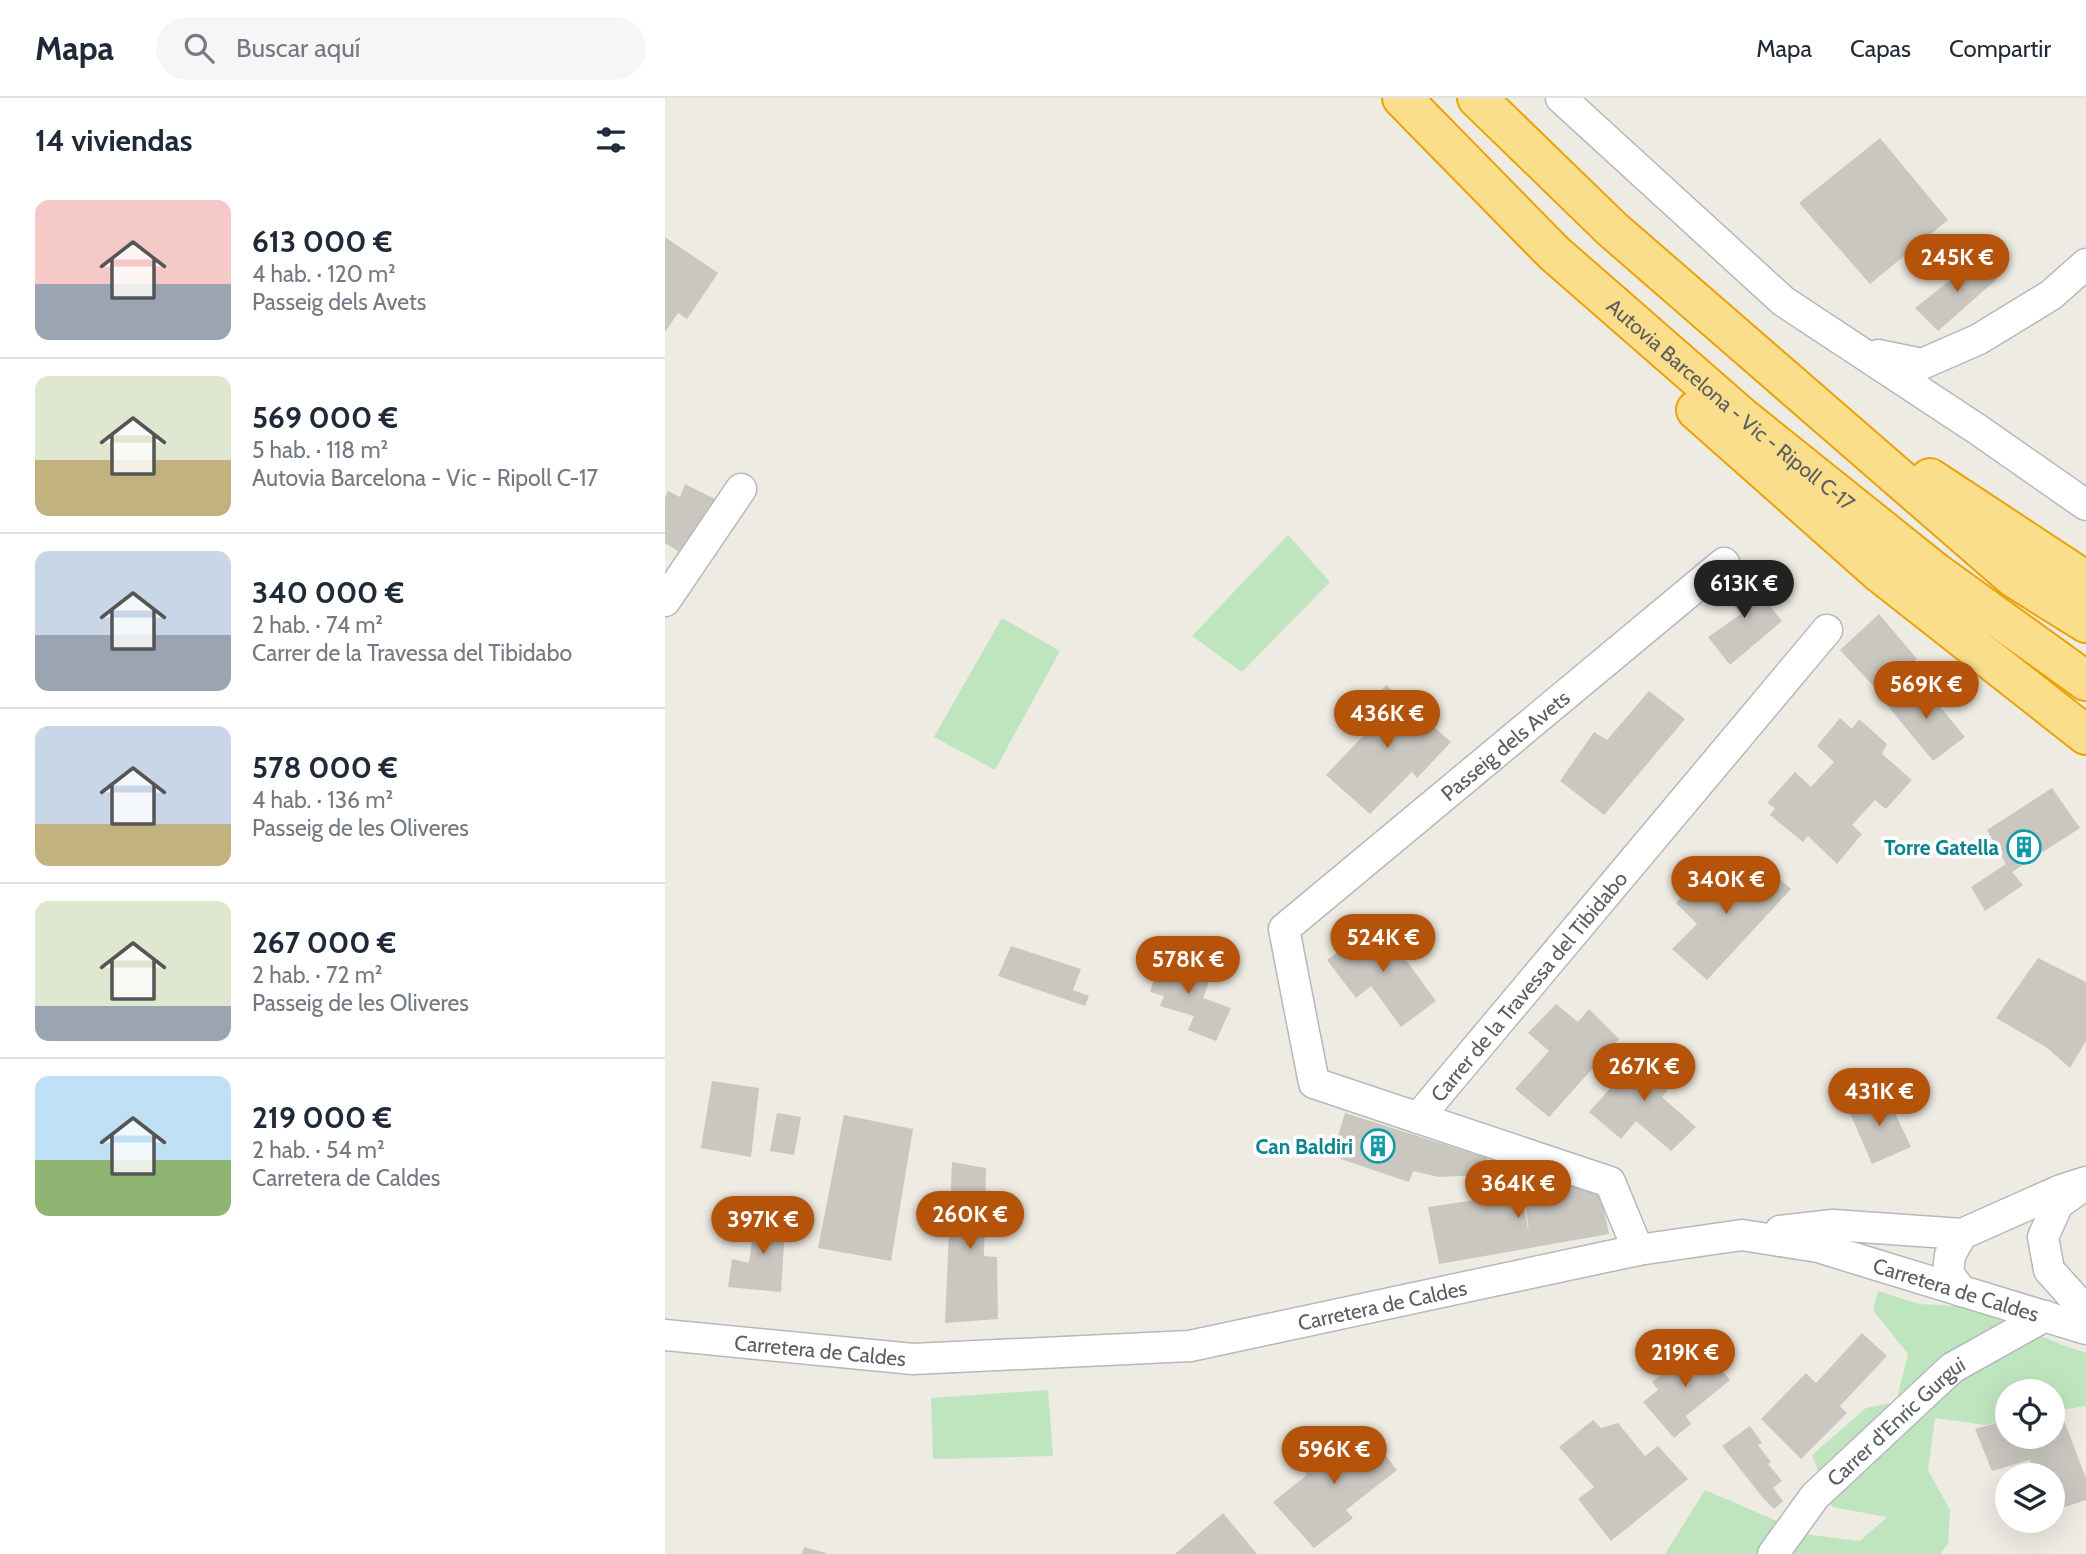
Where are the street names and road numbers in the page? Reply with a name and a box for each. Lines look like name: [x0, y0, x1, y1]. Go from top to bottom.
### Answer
street label: Autovia Barcelona - Vic - Ripoll C-17: [1602, 293, 1860, 516]
street label: Passeig dels Avets: [1436, 684, 1574, 806]
street label: Carrer de la Travessa del Tibidabo: [1425, 866, 1632, 1106]
street label: Carretera de Caldes: [1870, 1252, 2042, 1326]
street label: Carretera de Caldes: [1295, 1275, 1469, 1335]
street label: Carretera de Caldes: [733, 1329, 907, 1371]
street label: Carrer d'Enric Gurgui: [1822, 1351, 1969, 1491]

